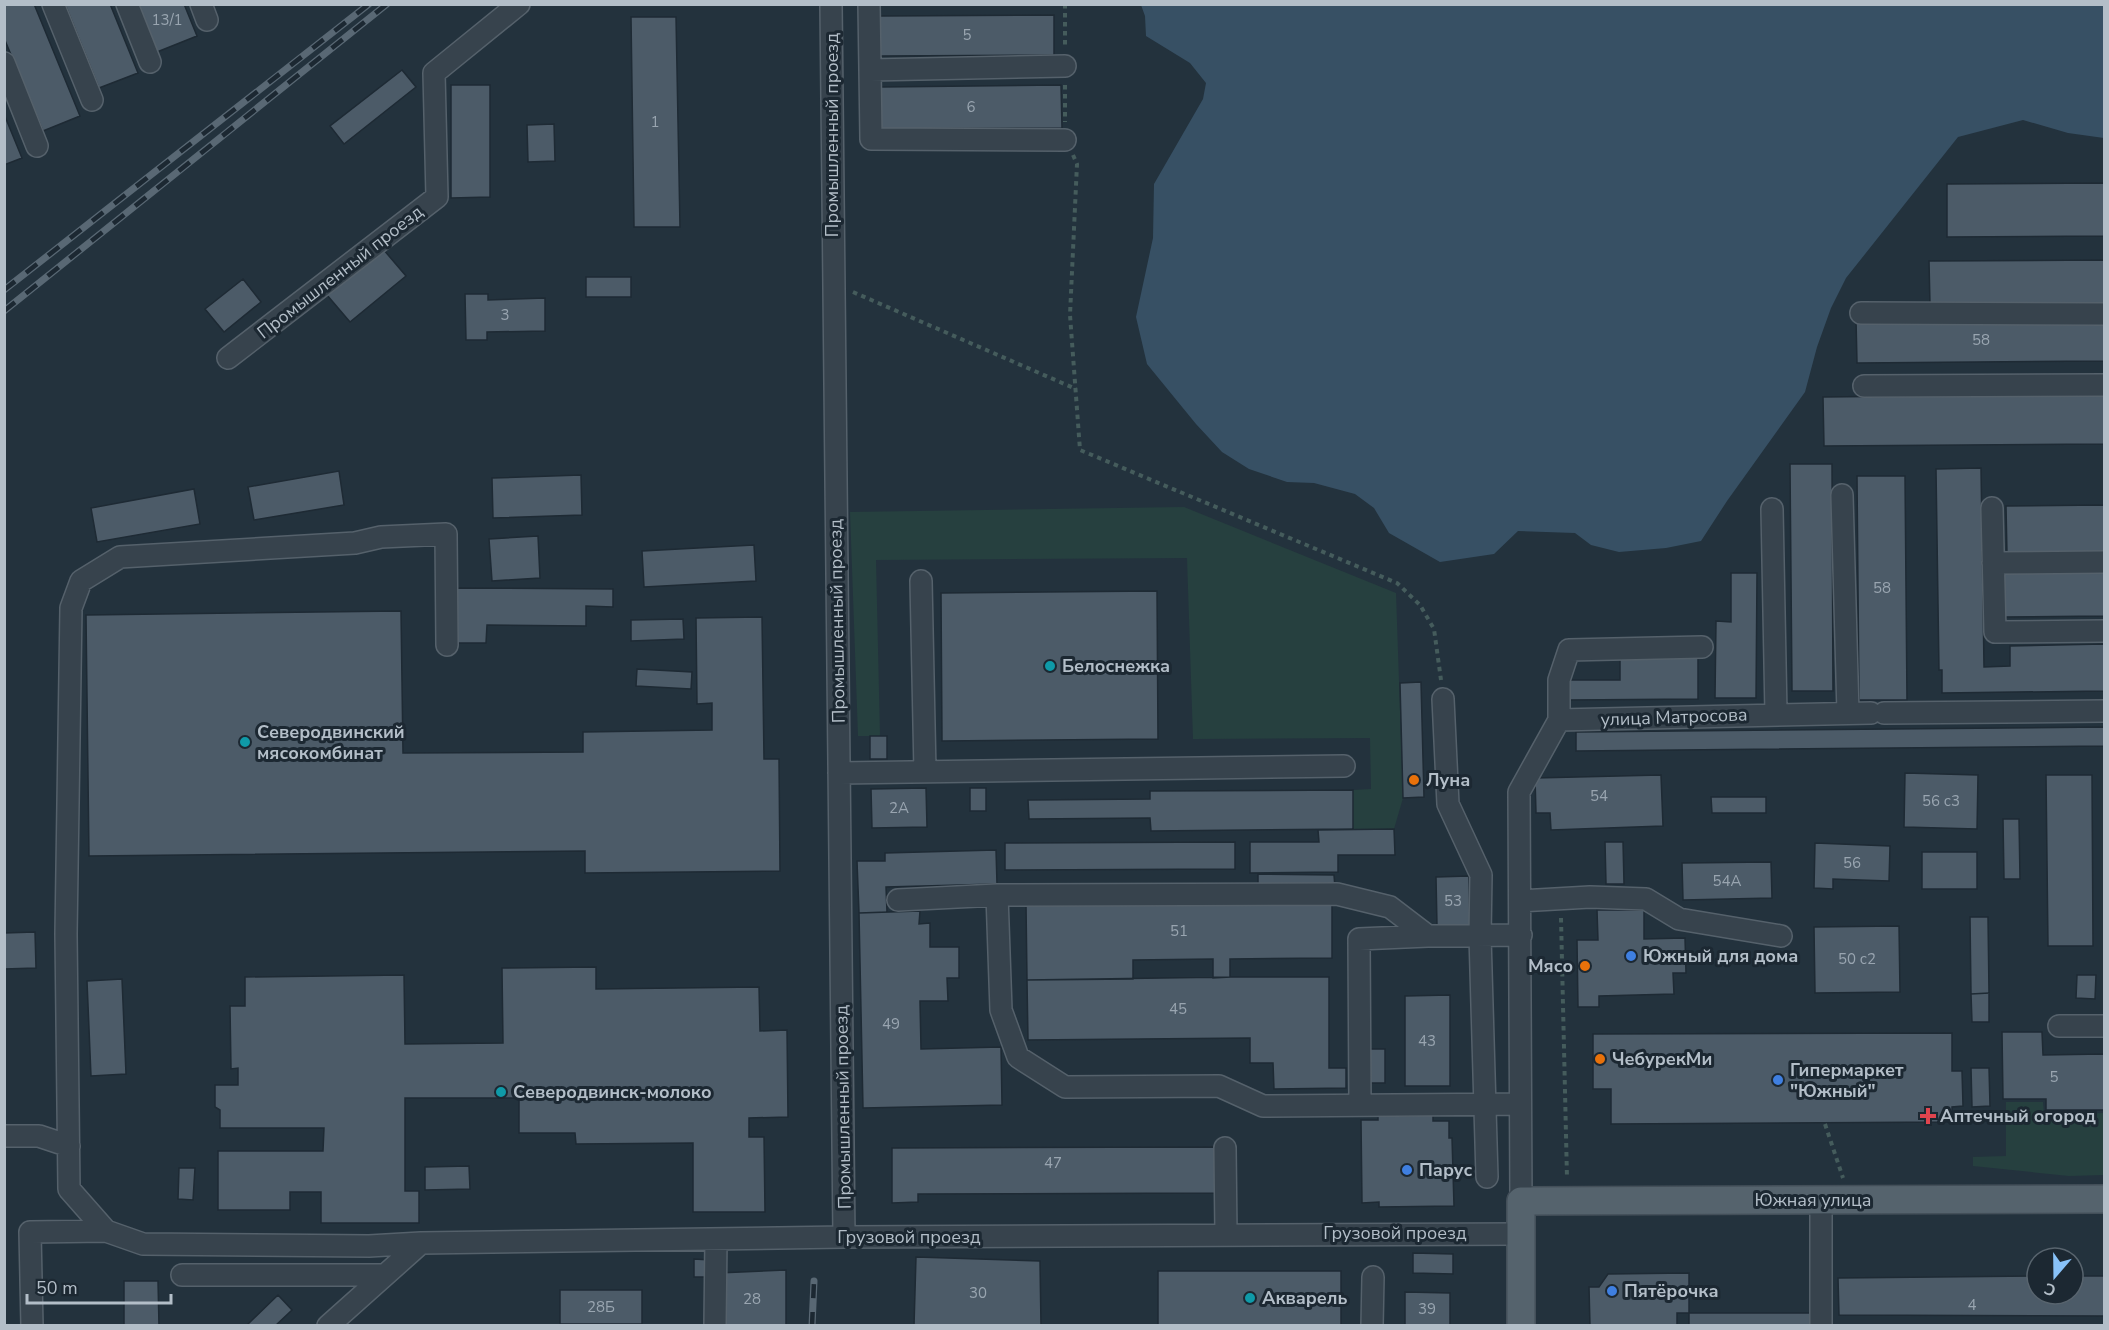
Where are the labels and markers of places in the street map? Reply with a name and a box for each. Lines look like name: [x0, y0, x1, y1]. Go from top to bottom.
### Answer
place label: Белоснежка: [1062, 654, 1170, 678]
marker: Белоснежка: [1043, 659, 1057, 673]
place label: Северодвинский мясокомбинат: [257, 720, 405, 765]
marker: Северодвинский мясокомбинат: [238, 735, 252, 749]
place label: Луна: [1426, 768, 1470, 792]
marker: Луна: [1407, 773, 1421, 787]
place label: Южный для дома: [1643, 944, 1798, 968]
marker: Южный для дома: [1624, 949, 1638, 963]
place label: Мясо: [1528, 954, 1573, 978]
marker: Мясо: [1578, 959, 1592, 973]
place label: ЧебурекМи: [1612, 1047, 1712, 1071]
marker: ЧебурекМи: [1593, 1052, 1607, 1066]
place label: Гипермаркет "Южный": [1790, 1058, 1904, 1103]
marker: Гипермаркет "Южный": [1771, 1073, 1785, 1087]
place label: Северодвинск-молоко: [513, 1080, 712, 1104]
marker: Северодвинск-молоко: [494, 1085, 508, 1099]
place label: Аптечный огород: [1940, 1104, 2096, 1128]
marker: Аптечный огород: [1921, 1109, 1935, 1123]
place label: Парус: [1419, 1158, 1472, 1182]
marker: Парус: [1400, 1163, 1414, 1177]
place label: Пятёрочка: [1624, 1279, 1719, 1303]
marker: Пятёрочка: [1605, 1284, 1619, 1298]
place label: Акварель: [1262, 1286, 1348, 1310]
marker: Акварель: [1243, 1291, 1257, 1305]

